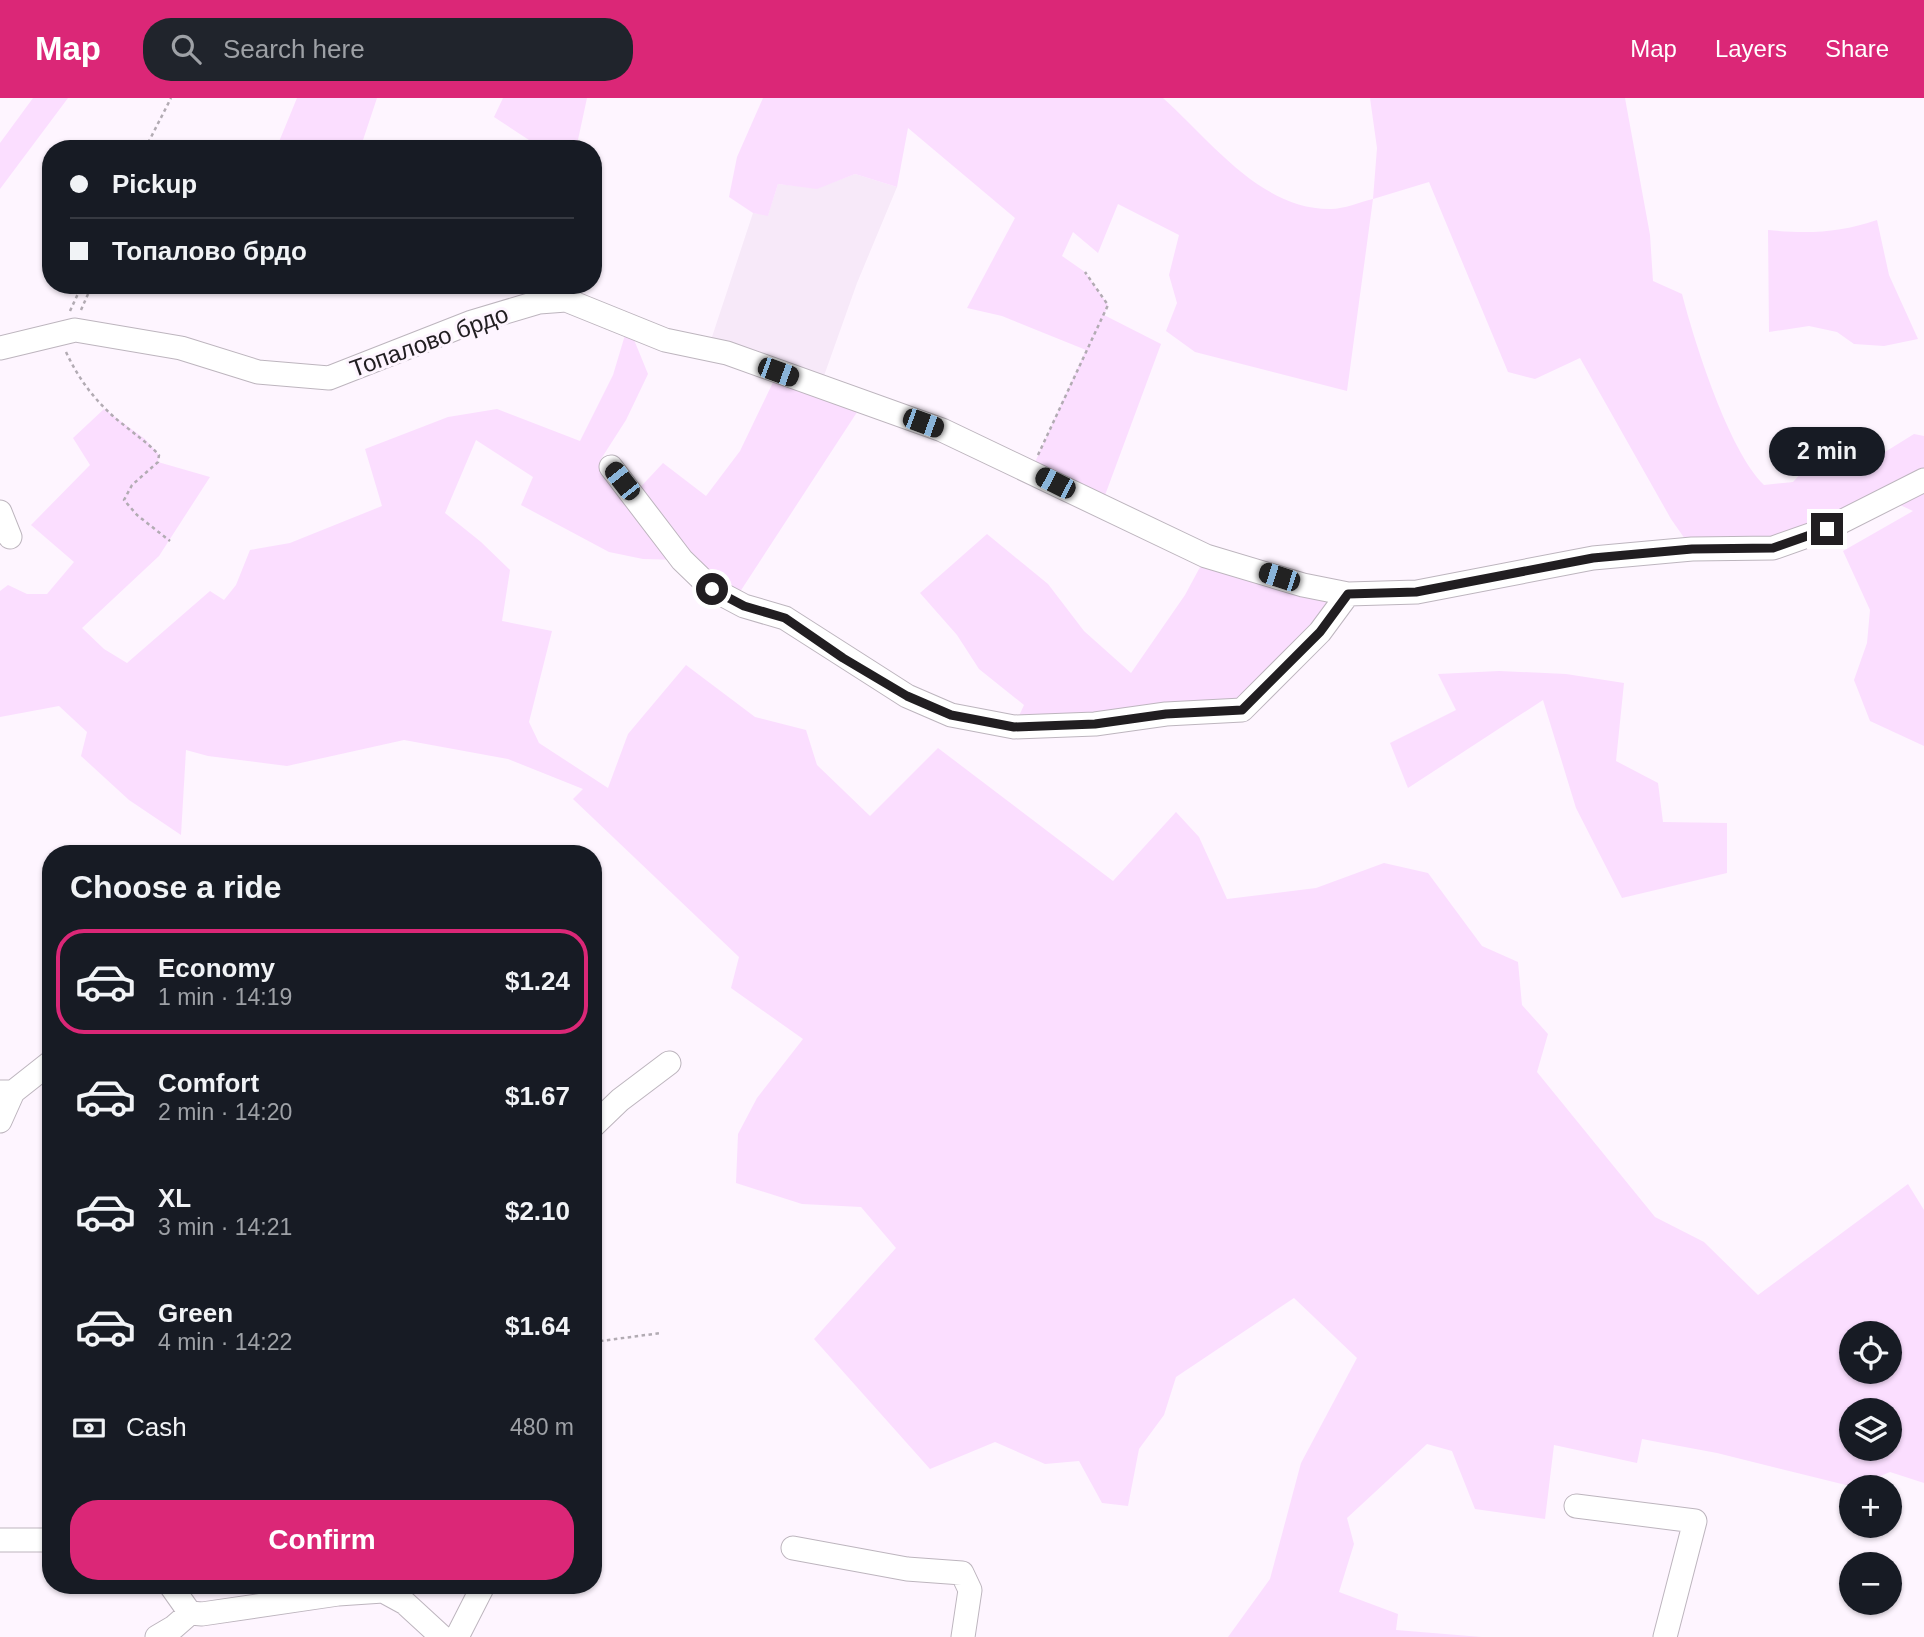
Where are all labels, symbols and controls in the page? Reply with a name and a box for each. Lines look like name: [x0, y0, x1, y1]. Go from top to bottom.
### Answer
search box: [143, 18, 633, 81]
text: Map: [35, 30, 101, 67]
icon: search: [167, 30, 205, 68]
text: Search here: [223, 34, 365, 64]
text: Map: [1630, 35, 1677, 62]
text: Layers: [1715, 35, 1787, 62]
text: Share: [1825, 35, 1889, 62]
text: Pickup: [112, 169, 197, 199]
text: Топалово брдо: [112, 236, 307, 266]
street label: Топалово брдо: [346, 300, 512, 382]
car: [755, 355, 802, 389]
car: [900, 406, 947, 440]
callout: 2 min: [1769, 428, 1885, 476]
text: 2 min: [1797, 438, 1857, 464]
car: [601, 458, 644, 504]
car: [1032, 464, 1079, 502]
route end: [1811, 513, 1843, 545]
car: [1256, 561, 1303, 593]
route start: [696, 573, 728, 605]
text: Choose a ride: [70, 869, 282, 905]
icon: car: [74, 950, 137, 1013]
text: Economy: [158, 953, 275, 983]
text: $1.24: [505, 966, 570, 996]
text: 1 min · 14:19: [158, 984, 292, 1010]
icon: car: [74, 1065, 137, 1128]
text: Comfort: [158, 1068, 259, 1098]
text: $1.67: [505, 1081, 570, 1111]
text: 2 min · 14:20: [158, 1099, 292, 1125]
icon: car: [74, 1180, 137, 1243]
text: XL: [158, 1183, 191, 1213]
text: $2.10: [505, 1196, 570, 1226]
text: 3 min · 14:21: [158, 1214, 292, 1240]
icon: car: [74, 1295, 137, 1358]
text: Green: [158, 1298, 233, 1328]
text: $1.64: [505, 1311, 570, 1341]
map controls: [1839, 1321, 1902, 1615]
button: locate: [1839, 1321, 1902, 1384]
text: 4 min · 14:22: [158, 1329, 292, 1355]
button: layers: [1839, 1398, 1902, 1461]
icon: cash: [70, 1409, 108, 1447]
text: Cash: [126, 1412, 187, 1442]
text: 480 m: [510, 1414, 574, 1440]
button: +: [1839, 1475, 1902, 1538]
button: Confirm: [70, 1500, 574, 1580]
button: −: [1839, 1552, 1902, 1615]

